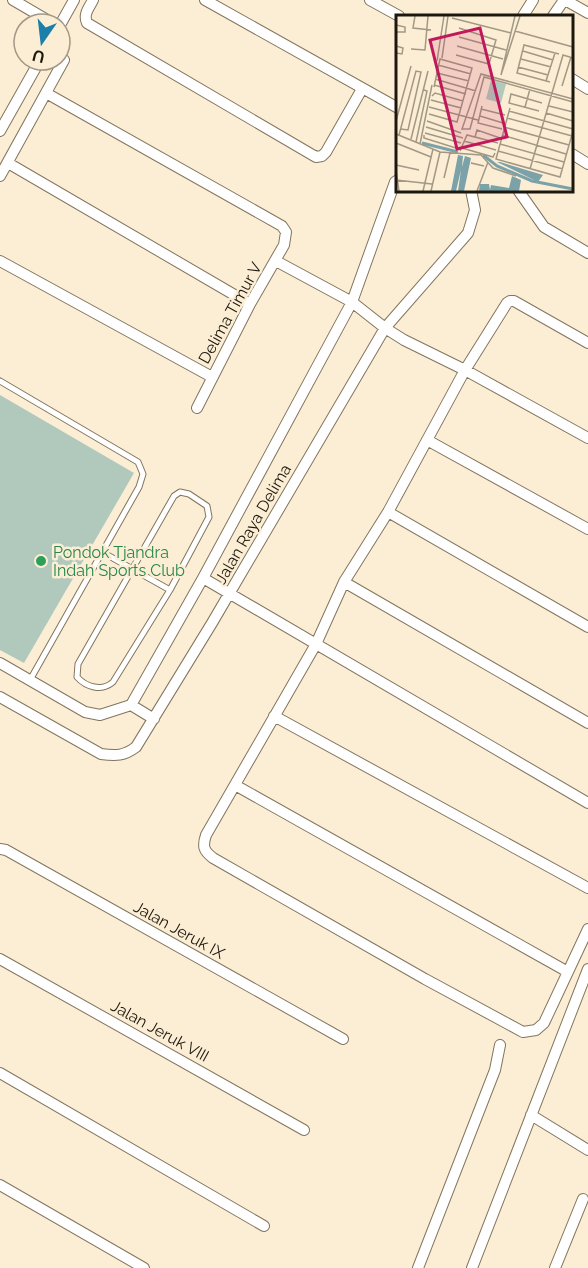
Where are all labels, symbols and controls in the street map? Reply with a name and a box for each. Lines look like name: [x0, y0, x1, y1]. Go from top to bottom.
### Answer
north arrow: [12, 12, 72, 72]
inset map: [396, 15, 573, 192]
text: U: [30, 45, 47, 67]
street label: Delima Timur V: [194, 259, 266, 367]
street label: Jalan Raya Delima: [211, 461, 295, 587]
place label: Pondok Tjandra Indah Sports Club: [53, 543, 185, 580]
marker: Pondok Tjandra Indah Sports Club: [34, 554, 48, 568]
street label: Jalan Jeruk IX: [130, 897, 229, 963]
street label: Jalan Jeruk VIII: [108, 996, 212, 1066]

